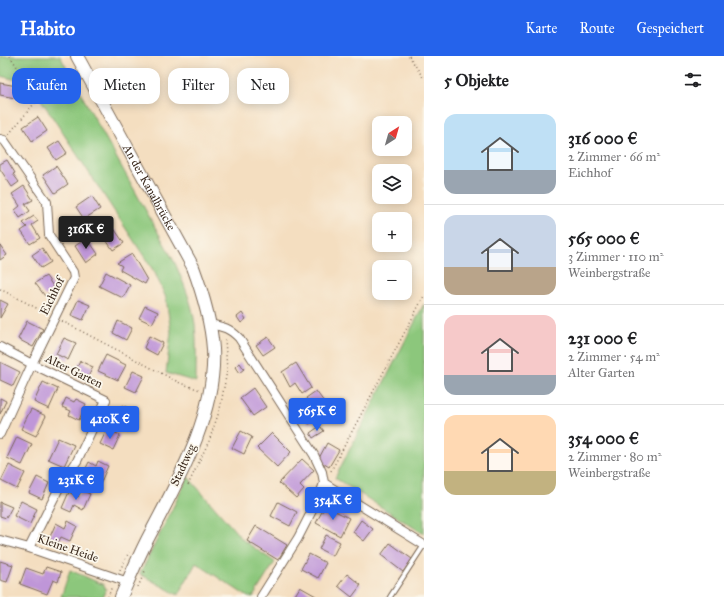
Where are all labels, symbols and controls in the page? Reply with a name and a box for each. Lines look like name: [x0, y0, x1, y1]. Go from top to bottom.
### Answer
text: Habito: [20, 17, 75, 40]
text: Karte: [525, 20, 557, 37]
text: Route: [579, 20, 615, 37]
text: Gespeichert: [637, 20, 704, 37]
chip: Kaufen: [12, 68, 81, 104]
chip: Mieten: [89, 68, 160, 104]
chip: Filter: [168, 68, 229, 104]
chip: Neu: [237, 68, 289, 104]
icon: filters: [682, 69, 704, 91]
text: 5 Objekte: [444, 70, 509, 91]
north arrow: [372, 116, 412, 156]
map controls: [372, 116, 412, 300]
text: 316 000 €: [568, 128, 638, 149]
icon: home: [476, 130, 524, 178]
street label: An der Kanalbrücke: [120, 141, 179, 233]
text: 2 Zimmer · 66 m²: [568, 149, 660, 165]
button: layers: [372, 164, 412, 204]
text: Eichhof: [568, 165, 612, 181]
button: +: [372, 212, 412, 252]
pin: 316K €: [53, 216, 119, 250]
text: 316K €: [68, 221, 104, 237]
text: 565 000 €: [568, 228, 640, 249]
icon: home: [476, 231, 524, 279]
text: 3 Zimmer · 110 m²: [568, 249, 664, 265]
button: −: [372, 260, 412, 300]
text: Weinbergstraße: [568, 265, 650, 281]
street label: Eichhof: [37, 273, 68, 317]
text: 231 000 €: [568, 328, 637, 349]
icon: home: [476, 331, 524, 379]
text: 2 Zimmer · 54 m²: [568, 349, 660, 365]
street label: Alter Garten: [42, 351, 105, 391]
text: Alter Garten: [568, 365, 635, 381]
pin: 565K €: [284, 398, 350, 432]
text: 565K €: [298, 403, 336, 419]
pin: 410K €: [77, 406, 143, 440]
text: 410K €: [90, 411, 130, 427]
text: 354 000 €: [568, 428, 639, 449]
icon: home: [476, 431, 524, 479]
street label: Stadtweg: [167, 441, 200, 489]
text: 2 Zimmer · 80 m²: [568, 449, 661, 465]
text: Weinbergstraße: [568, 465, 650, 481]
pin: 231K €: [43, 467, 109, 501]
text: 231K €: [58, 472, 94, 488]
pin: 354K €: [300, 487, 366, 521]
text: 354K €: [314, 492, 352, 508]
street label: Kleine Heide: [36, 531, 100, 565]

